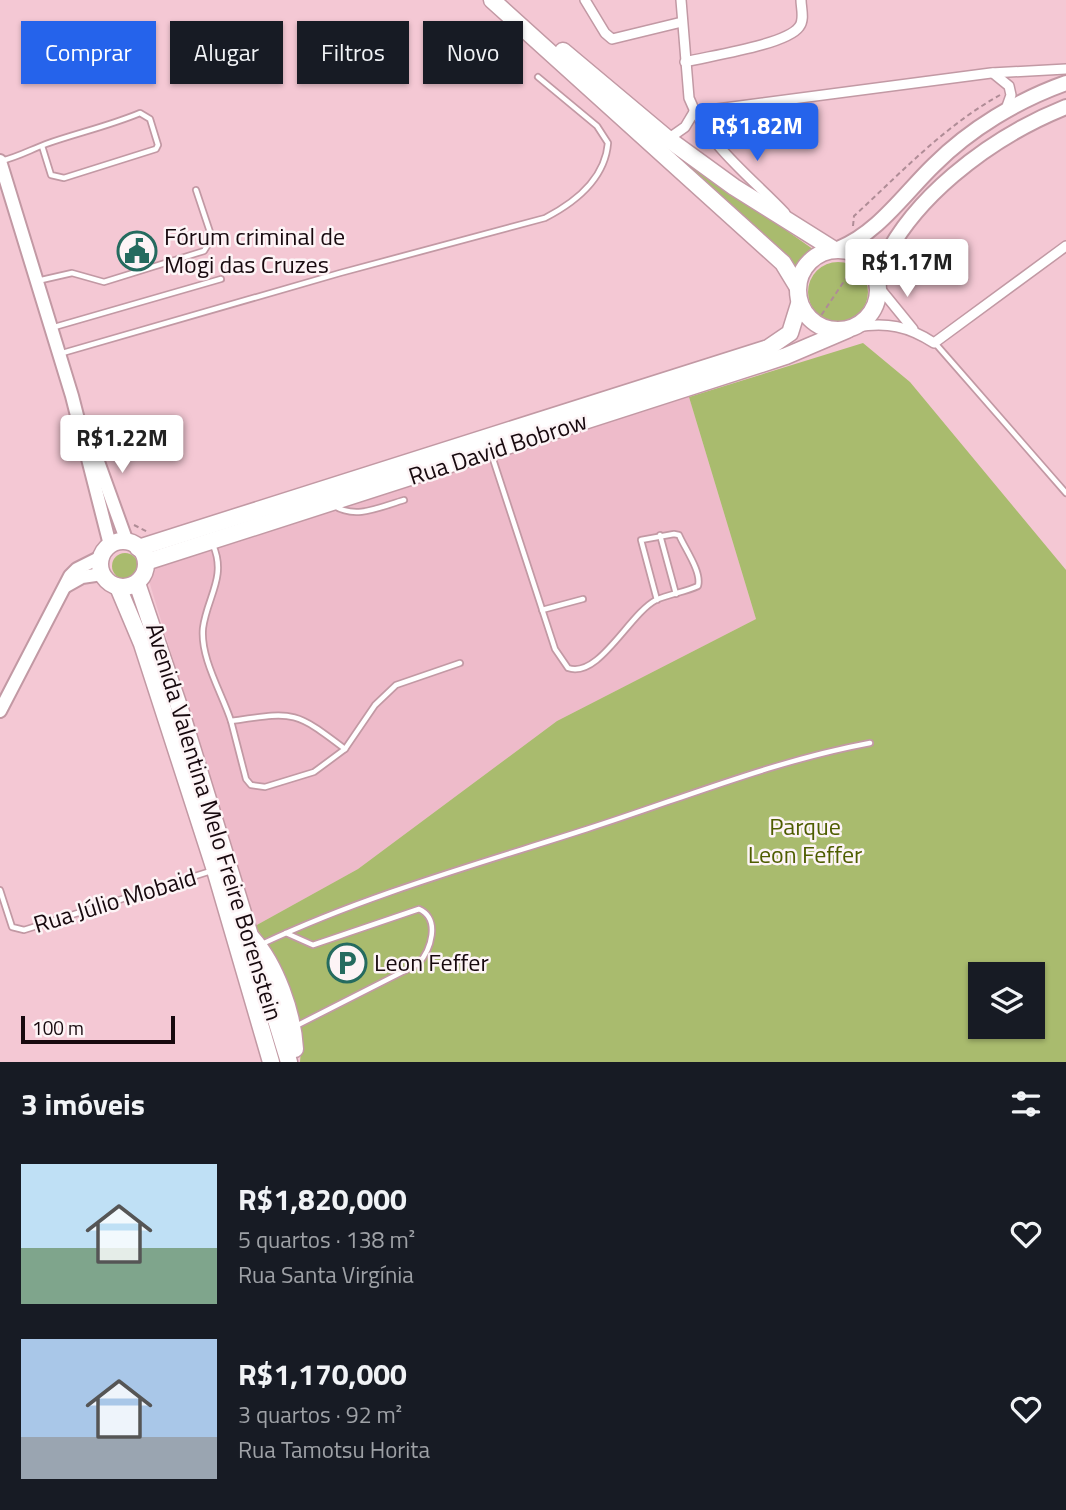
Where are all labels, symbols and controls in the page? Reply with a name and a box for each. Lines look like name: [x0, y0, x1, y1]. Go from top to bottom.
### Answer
chip: Comprar: [21, 21, 156, 84]
chip: Alugar: [170, 21, 283, 84]
chip: Filtros: [297, 21, 409, 84]
chip: Novo: [423, 21, 523, 84]
pin: R$1.82M: [692, 104, 822, 163]
text: R$1.82M: [711, 108, 803, 143]
place label: Fórum criminal de Mogi das Cruzes: [164, 218, 345, 282]
public building icon: Fórum criminal de Mogi das Cruzes: [116, 230, 158, 272]
pin: R$1.17M: [842, 240, 972, 299]
text: R$1.17M: [861, 244, 953, 279]
street label: Rua David Bobrow: [404, 402, 592, 494]
pin: R$1.22M: [57, 416, 187, 475]
text: R$1.22M: [76, 420, 168, 455]
street label: Avenida Valentina Melo Freire Borenstein: [137, 618, 293, 1025]
park label: Parque Leon Feffer: [748, 808, 862, 872]
street label: Rua Júlio Mobaid: [29, 858, 201, 942]
parking icon: Leon Feffer: [326, 942, 368, 984]
place label: Leon Feffer: [374, 944, 489, 980]
map controls: [968, 962, 1045, 1039]
button: layers: [968, 962, 1045, 1039]
scale bar: [21, 1013, 175, 1045]
text: 100 m: [32, 1013, 84, 1042]
text: 3 imóveis: [21, 1081, 145, 1127]
icon: filters: [1007, 1085, 1045, 1123]
text: R$1,820,000: [238, 1176, 407, 1222]
icon: home: [77, 1192, 161, 1276]
icon: heart: [1007, 1215, 1045, 1253]
text: 5 quartos · 138 m²: [238, 1222, 415, 1257]
text: Rua Santa Virgínia: [238, 1257, 414, 1292]
text: R$1,170,000: [238, 1351, 407, 1397]
icon: home: [77, 1367, 161, 1451]
icon: heart: [1007, 1390, 1045, 1428]
text: 3 quartos · 92 m²: [238, 1397, 402, 1432]
text: Rua Tamotsu Horita: [238, 1432, 430, 1467]

